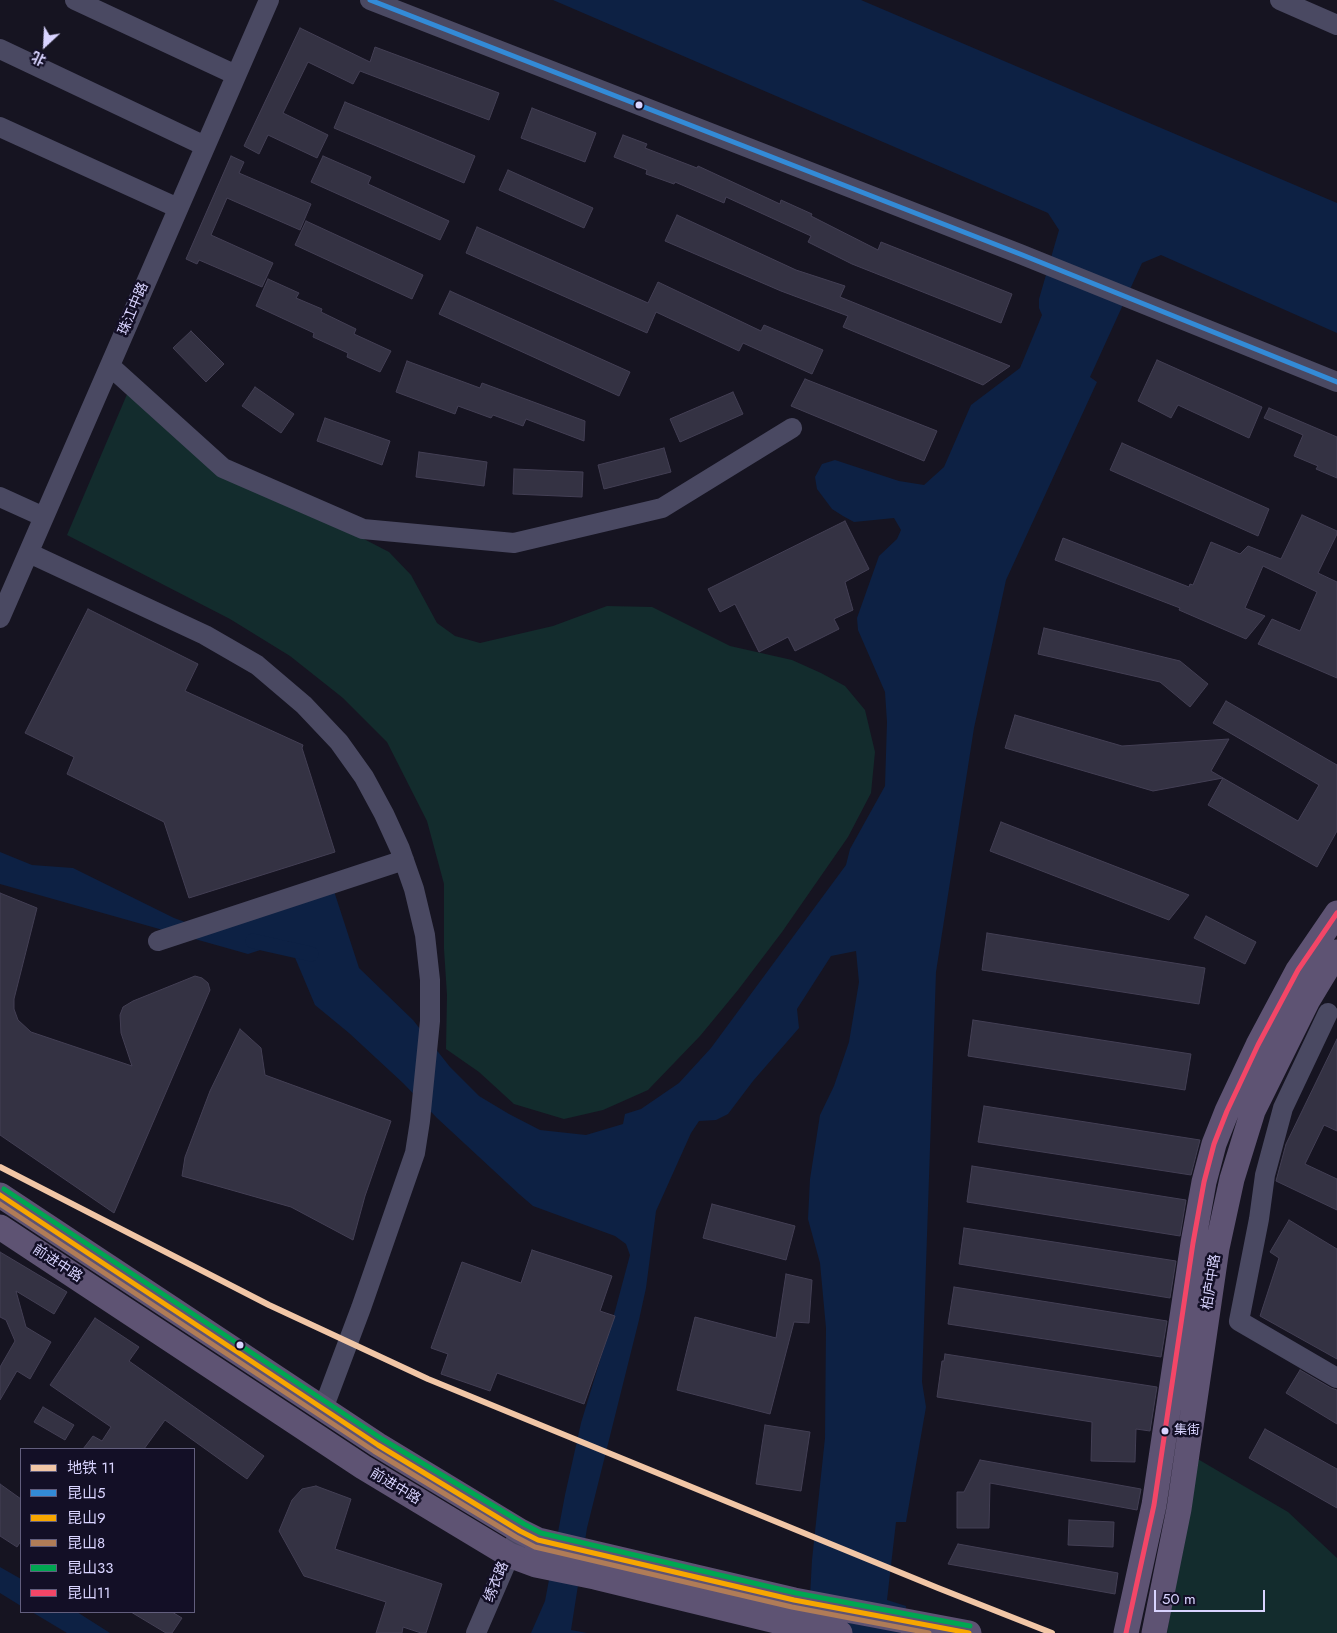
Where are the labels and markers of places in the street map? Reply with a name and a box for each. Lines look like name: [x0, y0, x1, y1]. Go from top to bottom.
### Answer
unlabelled marker: [634, 100, 644, 110]
unlabelled marker: [235, 1340, 245, 1350]
place label: 集街: [1174, 1423, 1200, 1439]
marker: 集街: [1160, 1426, 1170, 1436]

